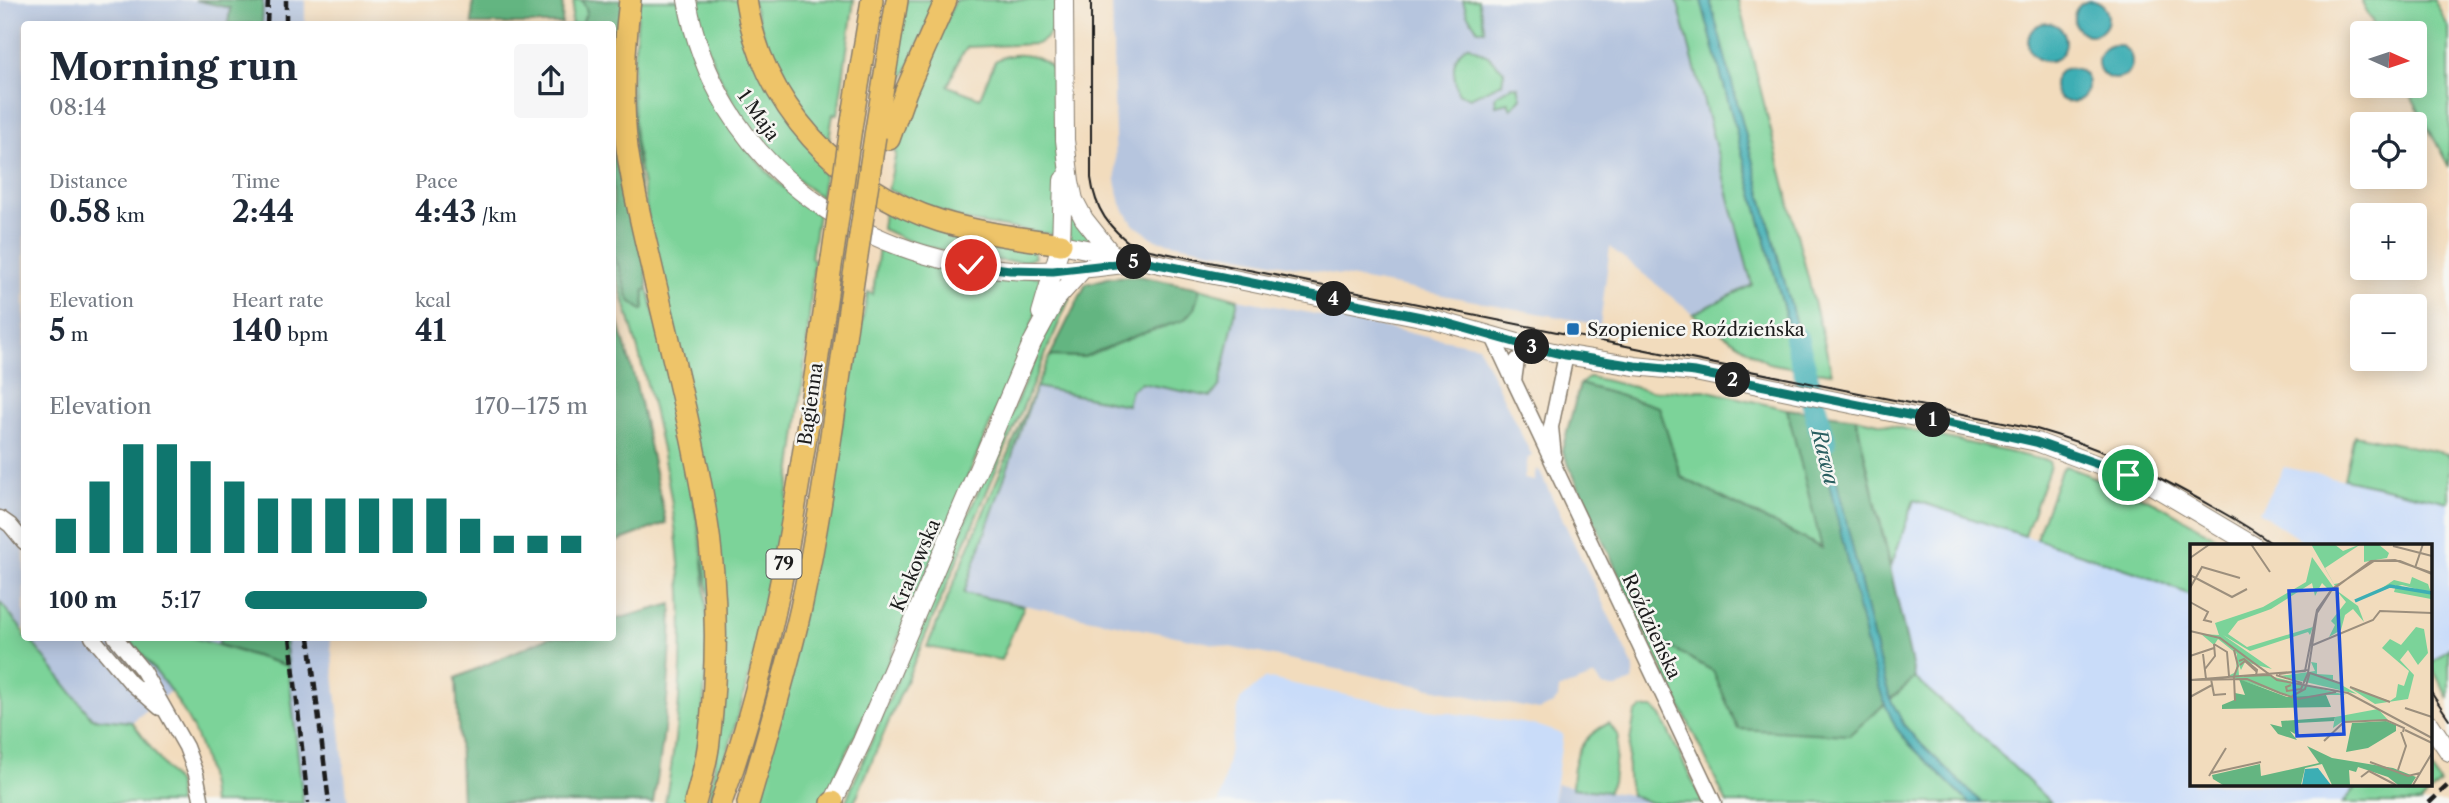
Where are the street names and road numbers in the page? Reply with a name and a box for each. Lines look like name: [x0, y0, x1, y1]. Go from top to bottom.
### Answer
street label: 1 Maja: [733, 85, 785, 145]
street label: Bagienna: [793, 361, 828, 447]
street label: Krakowska: [886, 515, 945, 615]
road number: 79: [766, 550, 802, 578]
street label: Roździeńska: [1617, 570, 1686, 683]

